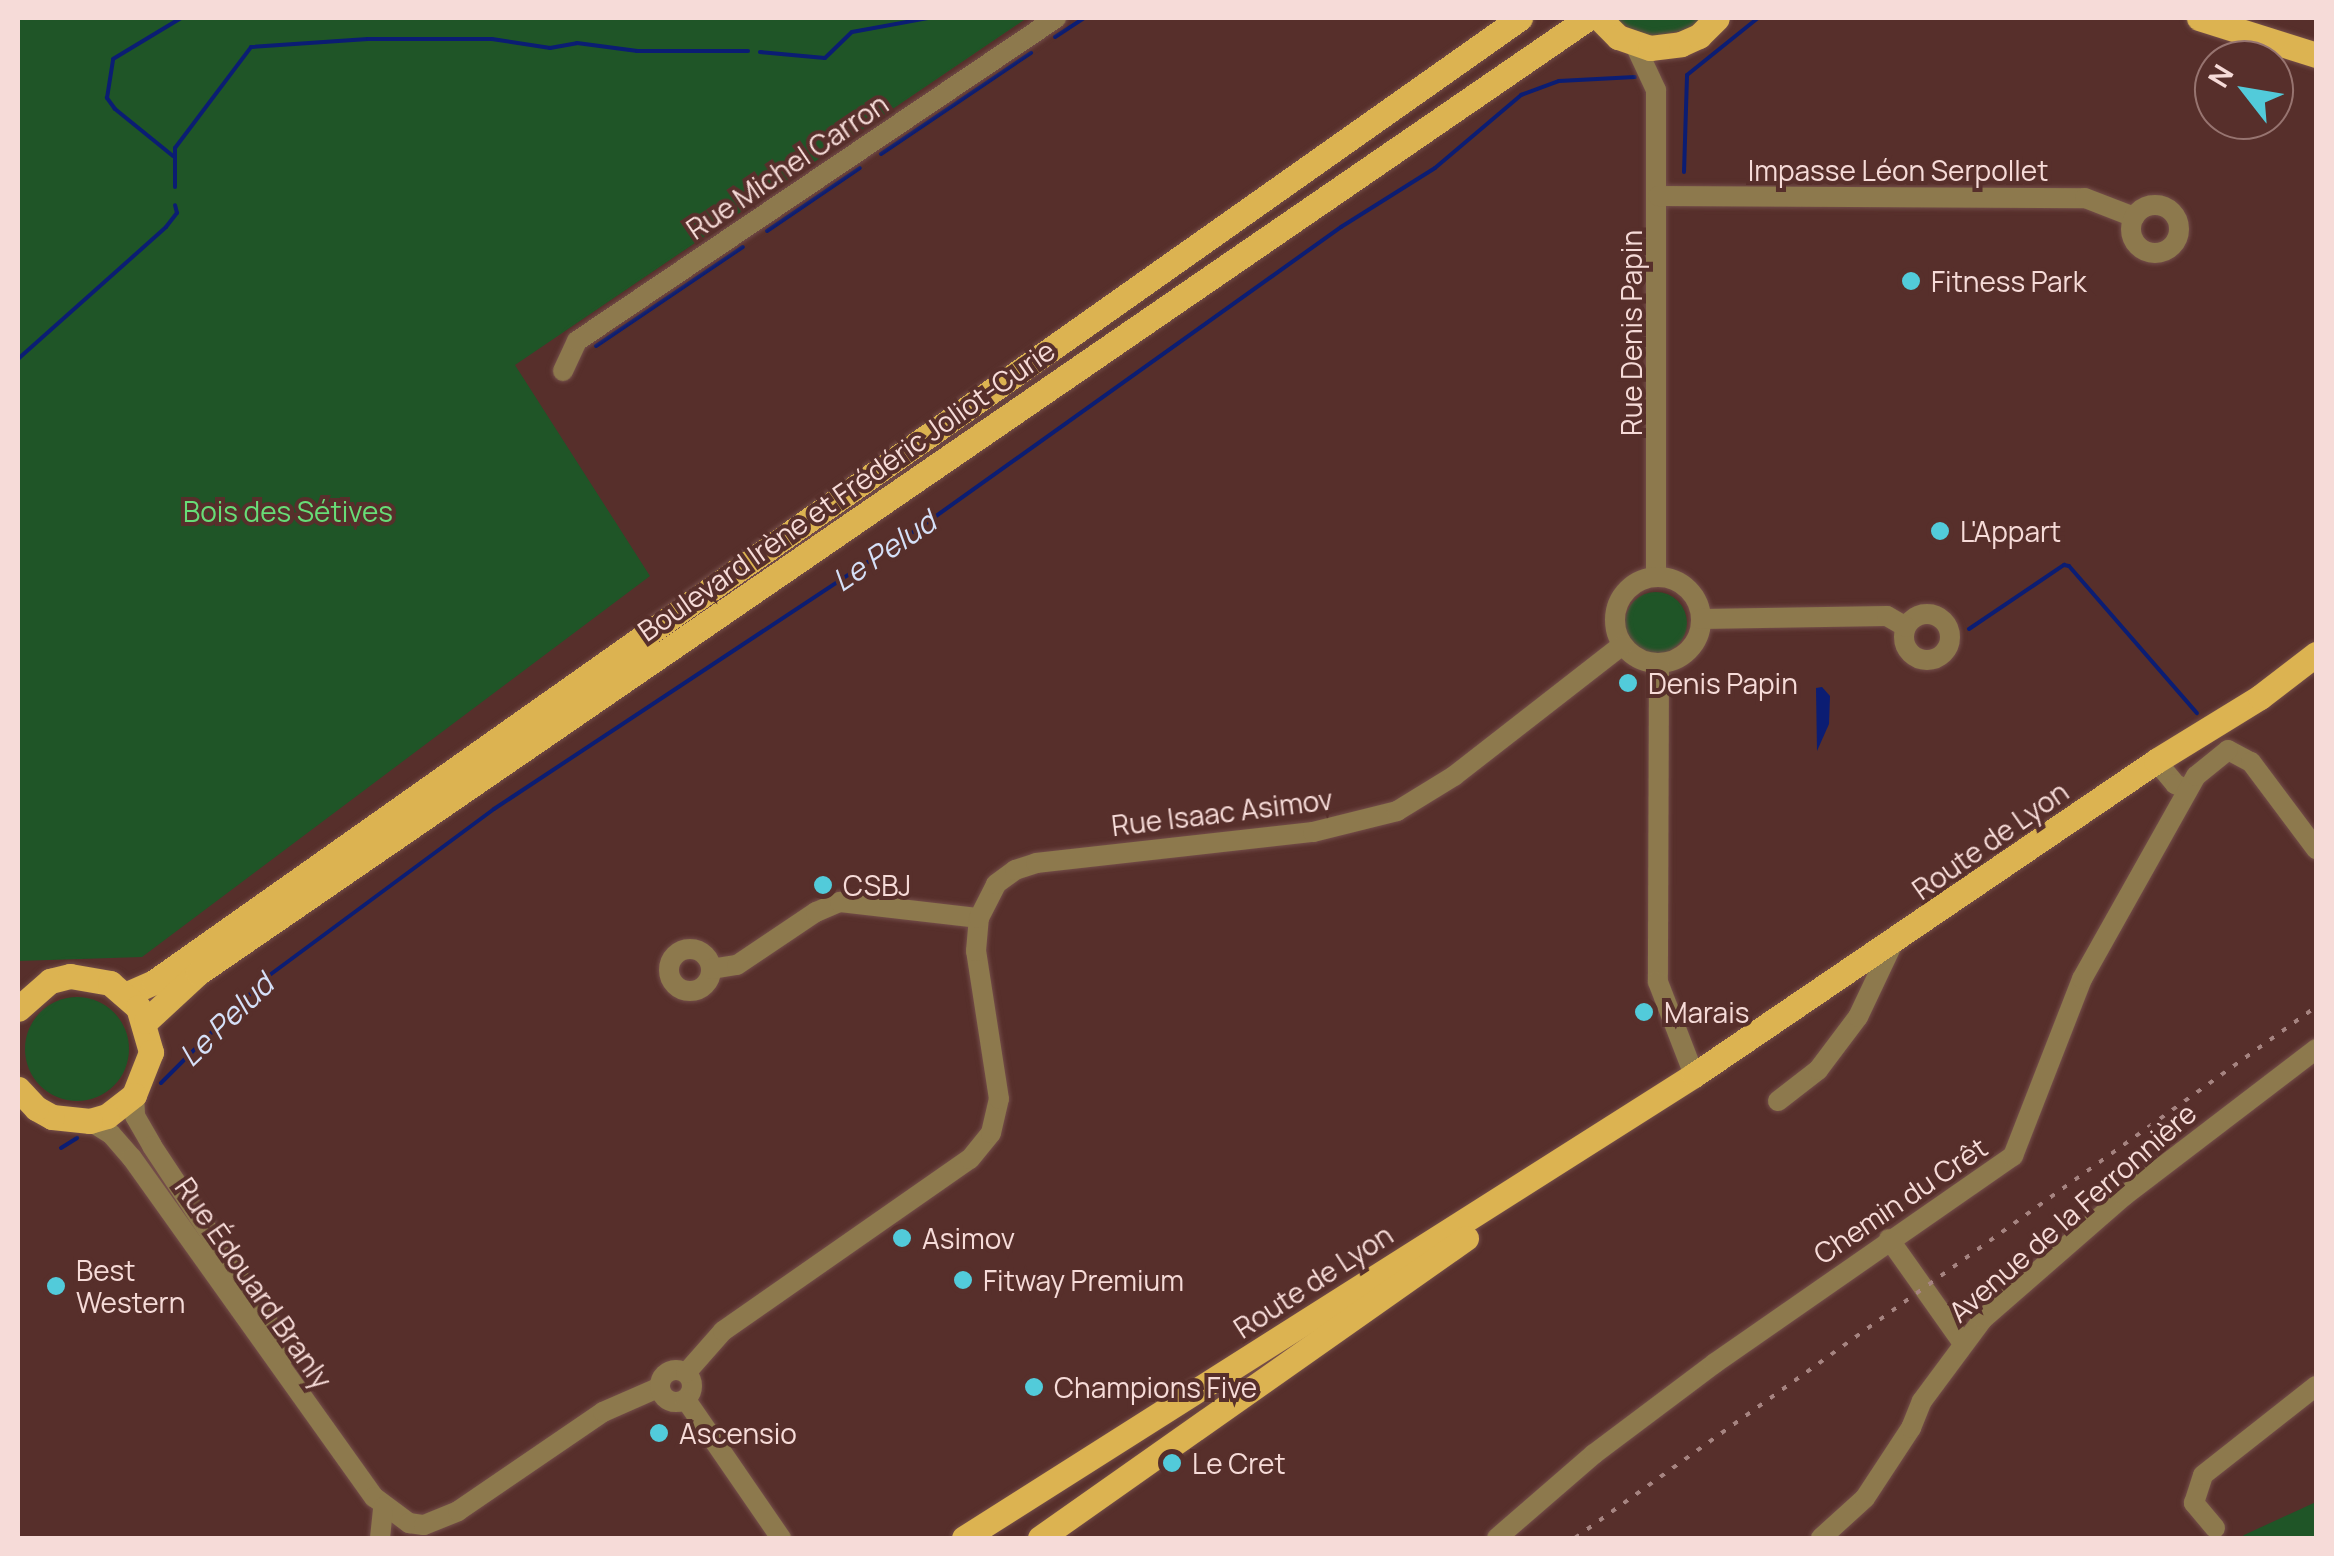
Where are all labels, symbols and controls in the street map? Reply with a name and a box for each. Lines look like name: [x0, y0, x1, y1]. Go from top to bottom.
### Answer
north arrow: [2194, 40, 2294, 140]
text: N: [2199, 57, 2241, 94]
street label: Rue Michel Carron: [680, 86, 894, 246]
street label: Impasse Léon Serpollet: [1748, 153, 2048, 187]
street label: Rue Denis Papin: [1614, 230, 1648, 436]
place label: Fitness Park: [1931, 264, 2087, 298]
marker: Fitness Park: [1900, 270, 1922, 292]
street label: Boulevard Irène et Frédéric Joliot-Curie: [631, 333, 1061, 647]
park label: Bois des Sétives: [183, 494, 393, 528]
water label: Le Pelud: [825, 503, 943, 599]
place label: L'Appart: [1960, 514, 2061, 548]
marker: L'Appart: [1929, 520, 1951, 542]
place label: Denis Papin: [1648, 666, 1798, 700]
marker: Denis Papin: [1617, 672, 1639, 694]
street label: Route de Lyon: [1906, 774, 2074, 906]
street label: Rue Isaac Asimov: [1110, 782, 1334, 842]
place label: CSBJ: [843, 868, 911, 902]
marker: CSBJ: [812, 874, 834, 896]
water label: Le Pelud: [171, 966, 281, 1074]
place label: Marais: [1664, 995, 1749, 1029]
marker: Marais: [1633, 1001, 1655, 1023]
street label: Avenue de la Ferronnière: [1942, 1095, 2202, 1329]
street label: Chemin du Crêt: [1807, 1130, 1993, 1270]
street label: Rue Édouard Branly: [169, 1171, 339, 1395]
street label: Route de Lyon: [1227, 1217, 1399, 1345]
place label: Asimov: [922, 1221, 1015, 1255]
marker: Asimov: [891, 1227, 913, 1249]
place label: Best Western: [76, 1253, 185, 1319]
place label: Fitway Premium: [983, 1263, 1184, 1297]
marker: Fitway Premium: [952, 1269, 974, 1291]
marker: Best Western: [45, 1275, 67, 1297]
place label: Champions Five: [1054, 1370, 1257, 1404]
marker: Champions Five: [1023, 1376, 1045, 1398]
place label: Ascensio: [679, 1416, 797, 1450]
marker: Ascensio: [648, 1422, 670, 1444]
place label: Le Cret: [1192, 1446, 1286, 1480]
marker: Le Cret: [1161, 1452, 1183, 1474]

